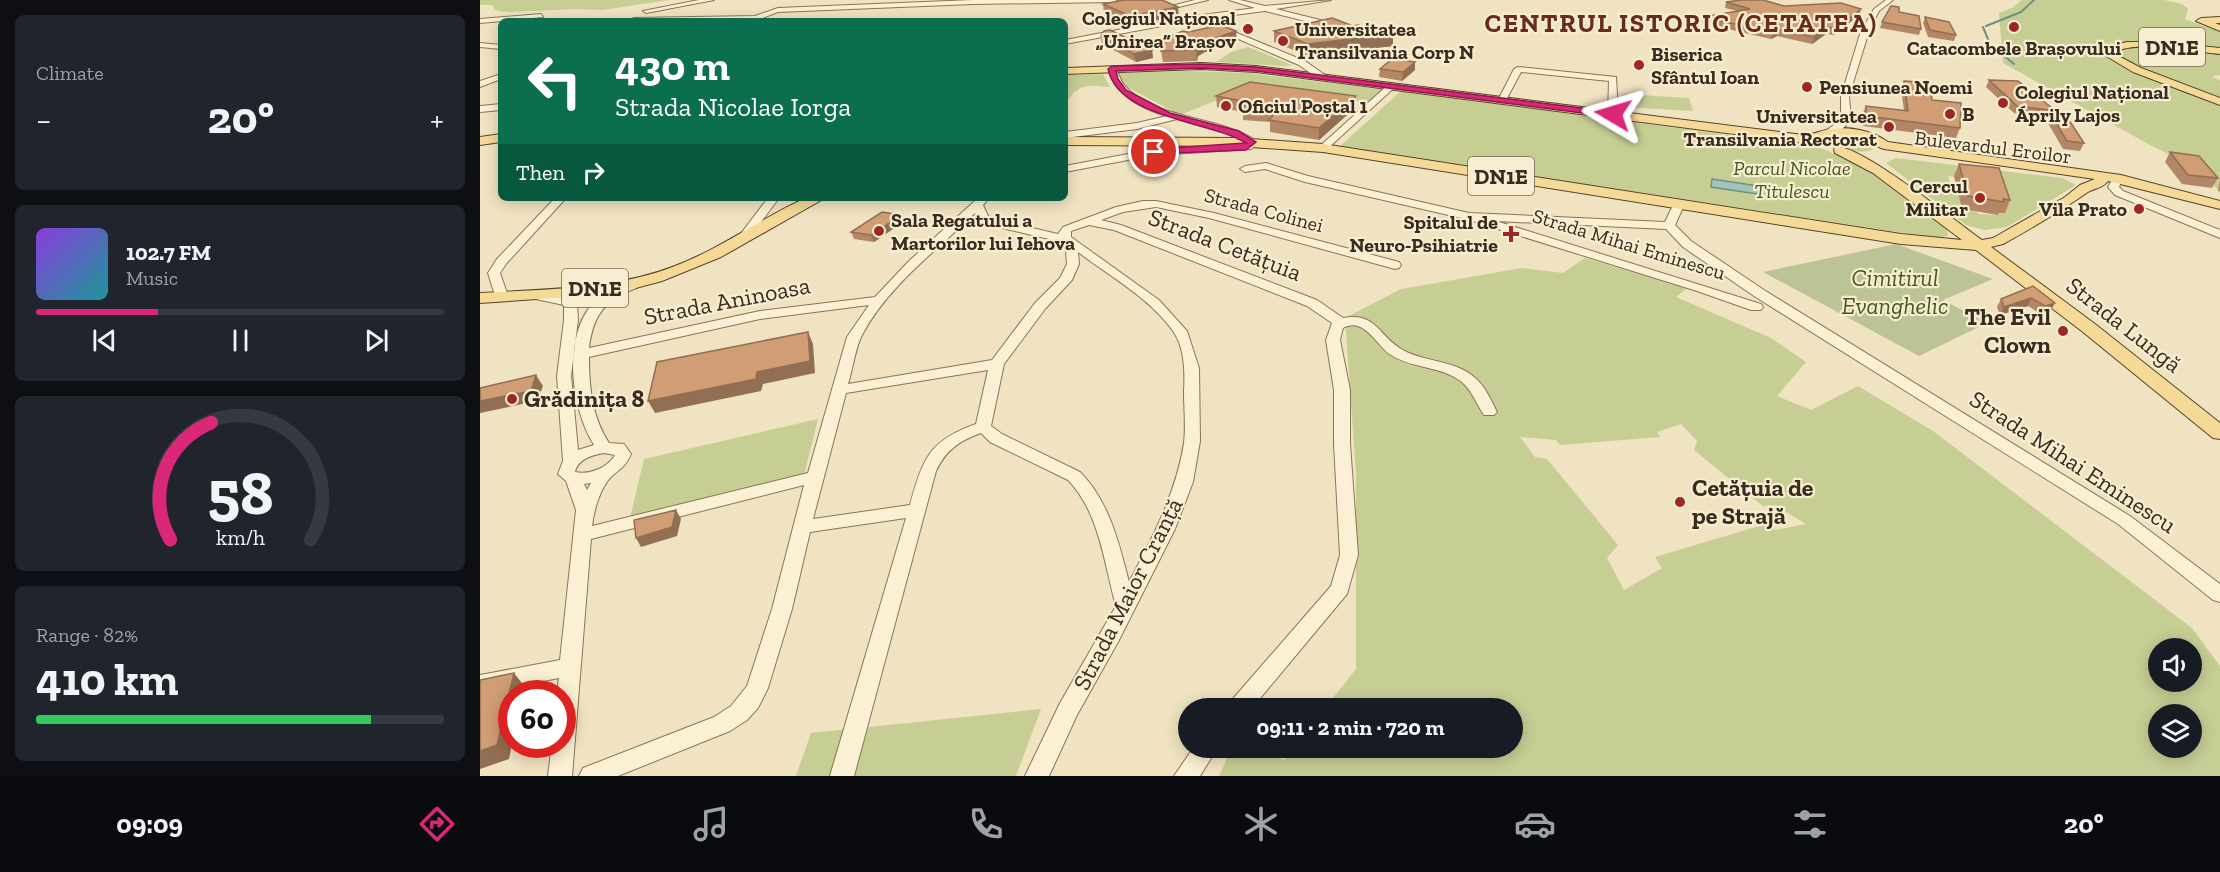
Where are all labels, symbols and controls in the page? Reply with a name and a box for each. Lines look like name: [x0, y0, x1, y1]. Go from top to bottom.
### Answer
place label: Colegiul Național „Unirea” Brașov: [1082, 6, 1236, 53]
district label: CENTRUL ISTORIC (CETATEA): [1484, 7, 1878, 39]
place label: Universitatea Transilvania Corp N: [1295, 17, 1474, 64]
marker: Catacombele Brașovului: [2007, 20, 2021, 34]
marker: Colegiul Național „Unirea” Brașov: [1241, 22, 1255, 36]
road number: DN1E: [2139, 28, 2205, 66]
marker: Universitatea Transilvania Corp N: [1276, 34, 1290, 48]
place label: Catacombele Brașovului: [1907, 36, 2121, 60]
text: 430 m: [615, 40, 730, 91]
icon: left: [516, 42, 594, 120]
place label: Biserica Sfântul Ioan: [1651, 42, 1759, 89]
marker: Biserica Sfântul Ioan: [1632, 58, 1646, 72]
text: Climate: [36, 61, 104, 85]
place label: Pensiunea Noemi: [1819, 75, 1973, 99]
marker: Pensiunea Noemi: [1800, 80, 1814, 94]
place label: Colegiul Național Áprily Lajos: [2015, 80, 2169, 127]
position arrow: [1581, 82, 1645, 146]
text: 20°: [208, 91, 274, 145]
text: Strada Nicolae Iorga: [615, 91, 851, 123]
place label: Oficiul Poștal 1: [1238, 94, 1368, 118]
marker: Colegiul Național Áprily Lajos: [1996, 96, 2010, 110]
marker: Oficiul Poștal 1: [1219, 99, 1233, 113]
text: −: [36, 100, 51, 139]
text: +: [430, 100, 444, 139]
place label: B: [1962, 102, 1974, 126]
place label: Universitatea Transilvania Rectorat: [1683, 104, 1878, 151]
marker: B: [1943, 107, 1957, 121]
marker: Universitatea Transilvania Rectorat: [1882, 120, 1896, 134]
street label: Bulevardul Eroilor: [1913, 125, 2073, 169]
pin: [1128, 126, 1179, 177]
icon: arrive: [1137, 135, 1170, 168]
icon: right: [577, 156, 610, 189]
park label: Parcul Nicolae Titulescu: [1733, 156, 1851, 203]
road number: DN1E: [1468, 157, 1534, 195]
text: Then: [516, 159, 565, 186]
place label: Cercul Militar: [1906, 174, 1968, 221]
street label: Strada Colinei: [1202, 183, 1326, 237]
marker: Cercul Militar: [1973, 191, 1987, 205]
place label: Vila Prato: [2039, 197, 2128, 221]
street label: Strada Cetățuia: [1145, 202, 1306, 287]
marker: Vila Prato: [2132, 202, 2146, 216]
street label: Strada Mihai Eminescu: [1530, 203, 1728, 285]
place label: Sala Regatului a Martorilor lui Iehova: [891, 208, 1075, 255]
place label: Spitalul de Neuro-Psihiatrie: [1350, 210, 1498, 257]
marker: Sala Regatului a Martorilor lui Iehova: [872, 224, 886, 238]
marker: Spitalul de Neuro-Psihiatrie: [1502, 225, 1520, 243]
text: 102.7 FM: [126, 239, 211, 266]
park label: Cimitirul Evanghelic: [1841, 263, 1949, 320]
text: Music: [126, 266, 178, 290]
road number: DN1E: [562, 269, 628, 307]
street label: Strada Aninoasa: [641, 270, 813, 331]
street label: Strada Lungă: [2061, 271, 2188, 379]
place label: The Evil Clown: [1964, 302, 2051, 359]
icon: previous: [88, 324, 121, 357]
icon: pause: [224, 324, 257, 357]
icon: next: [360, 324, 393, 357]
marker: The Evil Clown: [2056, 324, 2070, 338]
place label: Grădinița 8: [524, 384, 645, 413]
street label: Strada Mihai Eminescu: [1965, 384, 2182, 539]
marker: Grădinița 8: [505, 392, 519, 406]
text: 58: [207, 455, 273, 530]
place label: Cetățuia de pe Strajă: [1692, 473, 1814, 530]
street label: Strada Maior Cranță: [1067, 493, 1189, 695]
marker: Cetățuia de pe Strajă: [1673, 495, 1687, 509]
text: km/h: [216, 526, 264, 551]
text: Range · 82%: [36, 623, 138, 647]
map controls: [2148, 638, 2202, 758]
button: sound: [2148, 638, 2202, 692]
text: 410 km: [36, 653, 178, 707]
speed limit sign: 60: [498, 680, 576, 758]
button: layers: [2148, 704, 2202, 758]
text: 09:11 · 2 min · 720 m: [1257, 714, 1444, 741]
icon: directions: [416, 803, 458, 845]
icon: music: [690, 803, 732, 845]
icon: phone: [965, 803, 1007, 845]
icon: climate: [1240, 803, 1282, 845]
icon: car: [1514, 803, 1556, 845]
icon: filters: [1789, 803, 1831, 845]
text: 09:09: [116, 808, 183, 840]
text: 20°: [2064, 808, 2104, 840]

